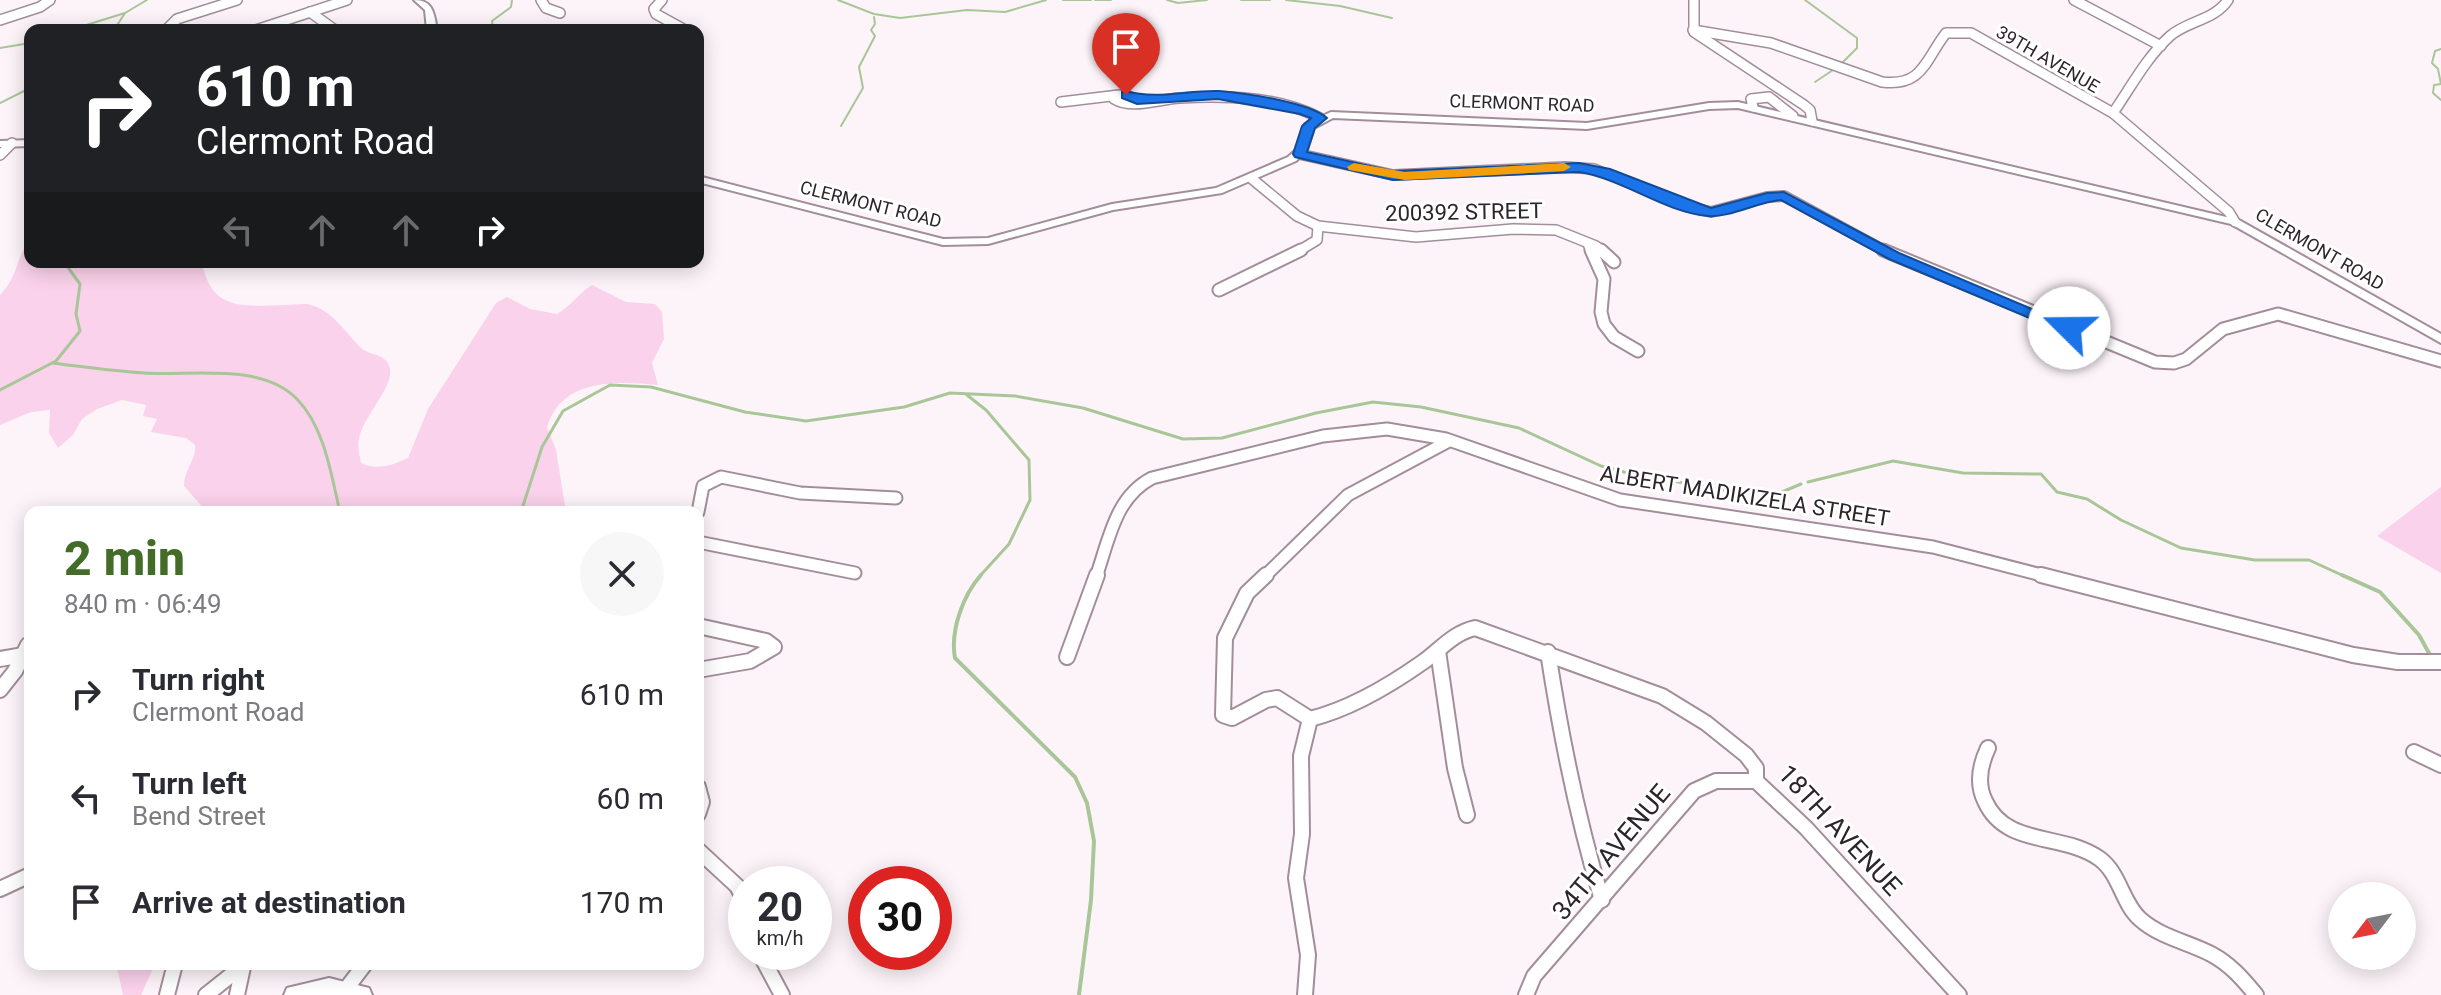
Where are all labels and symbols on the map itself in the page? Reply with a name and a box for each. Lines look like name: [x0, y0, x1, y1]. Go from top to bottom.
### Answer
pin: [1092, 13, 1160, 95]
street label: 39TH AVENUE: [1993, 21, 2103, 97]
street label: CLERMONT ROAD: [1449, 90, 1595, 116]
street label: CLERMONT ROAD: [798, 176, 944, 232]
street label: 200392 STREET: [1385, 198, 1543, 226]
street label: CLERMONT ROAD: [2252, 204, 2388, 294]
position arrow: [2027, 286, 2111, 370]
street label: ALBERT MADIKIZELA STREET: [1598, 461, 1892, 531]
street label: 18TH AVENUE: [1772, 759, 1908, 901]
street label: 34TH AVENUE: [1546, 778, 1676, 926]
speed limit sign: 30: [848, 866, 952, 970]
north arrow: [2328, 882, 2416, 970]

